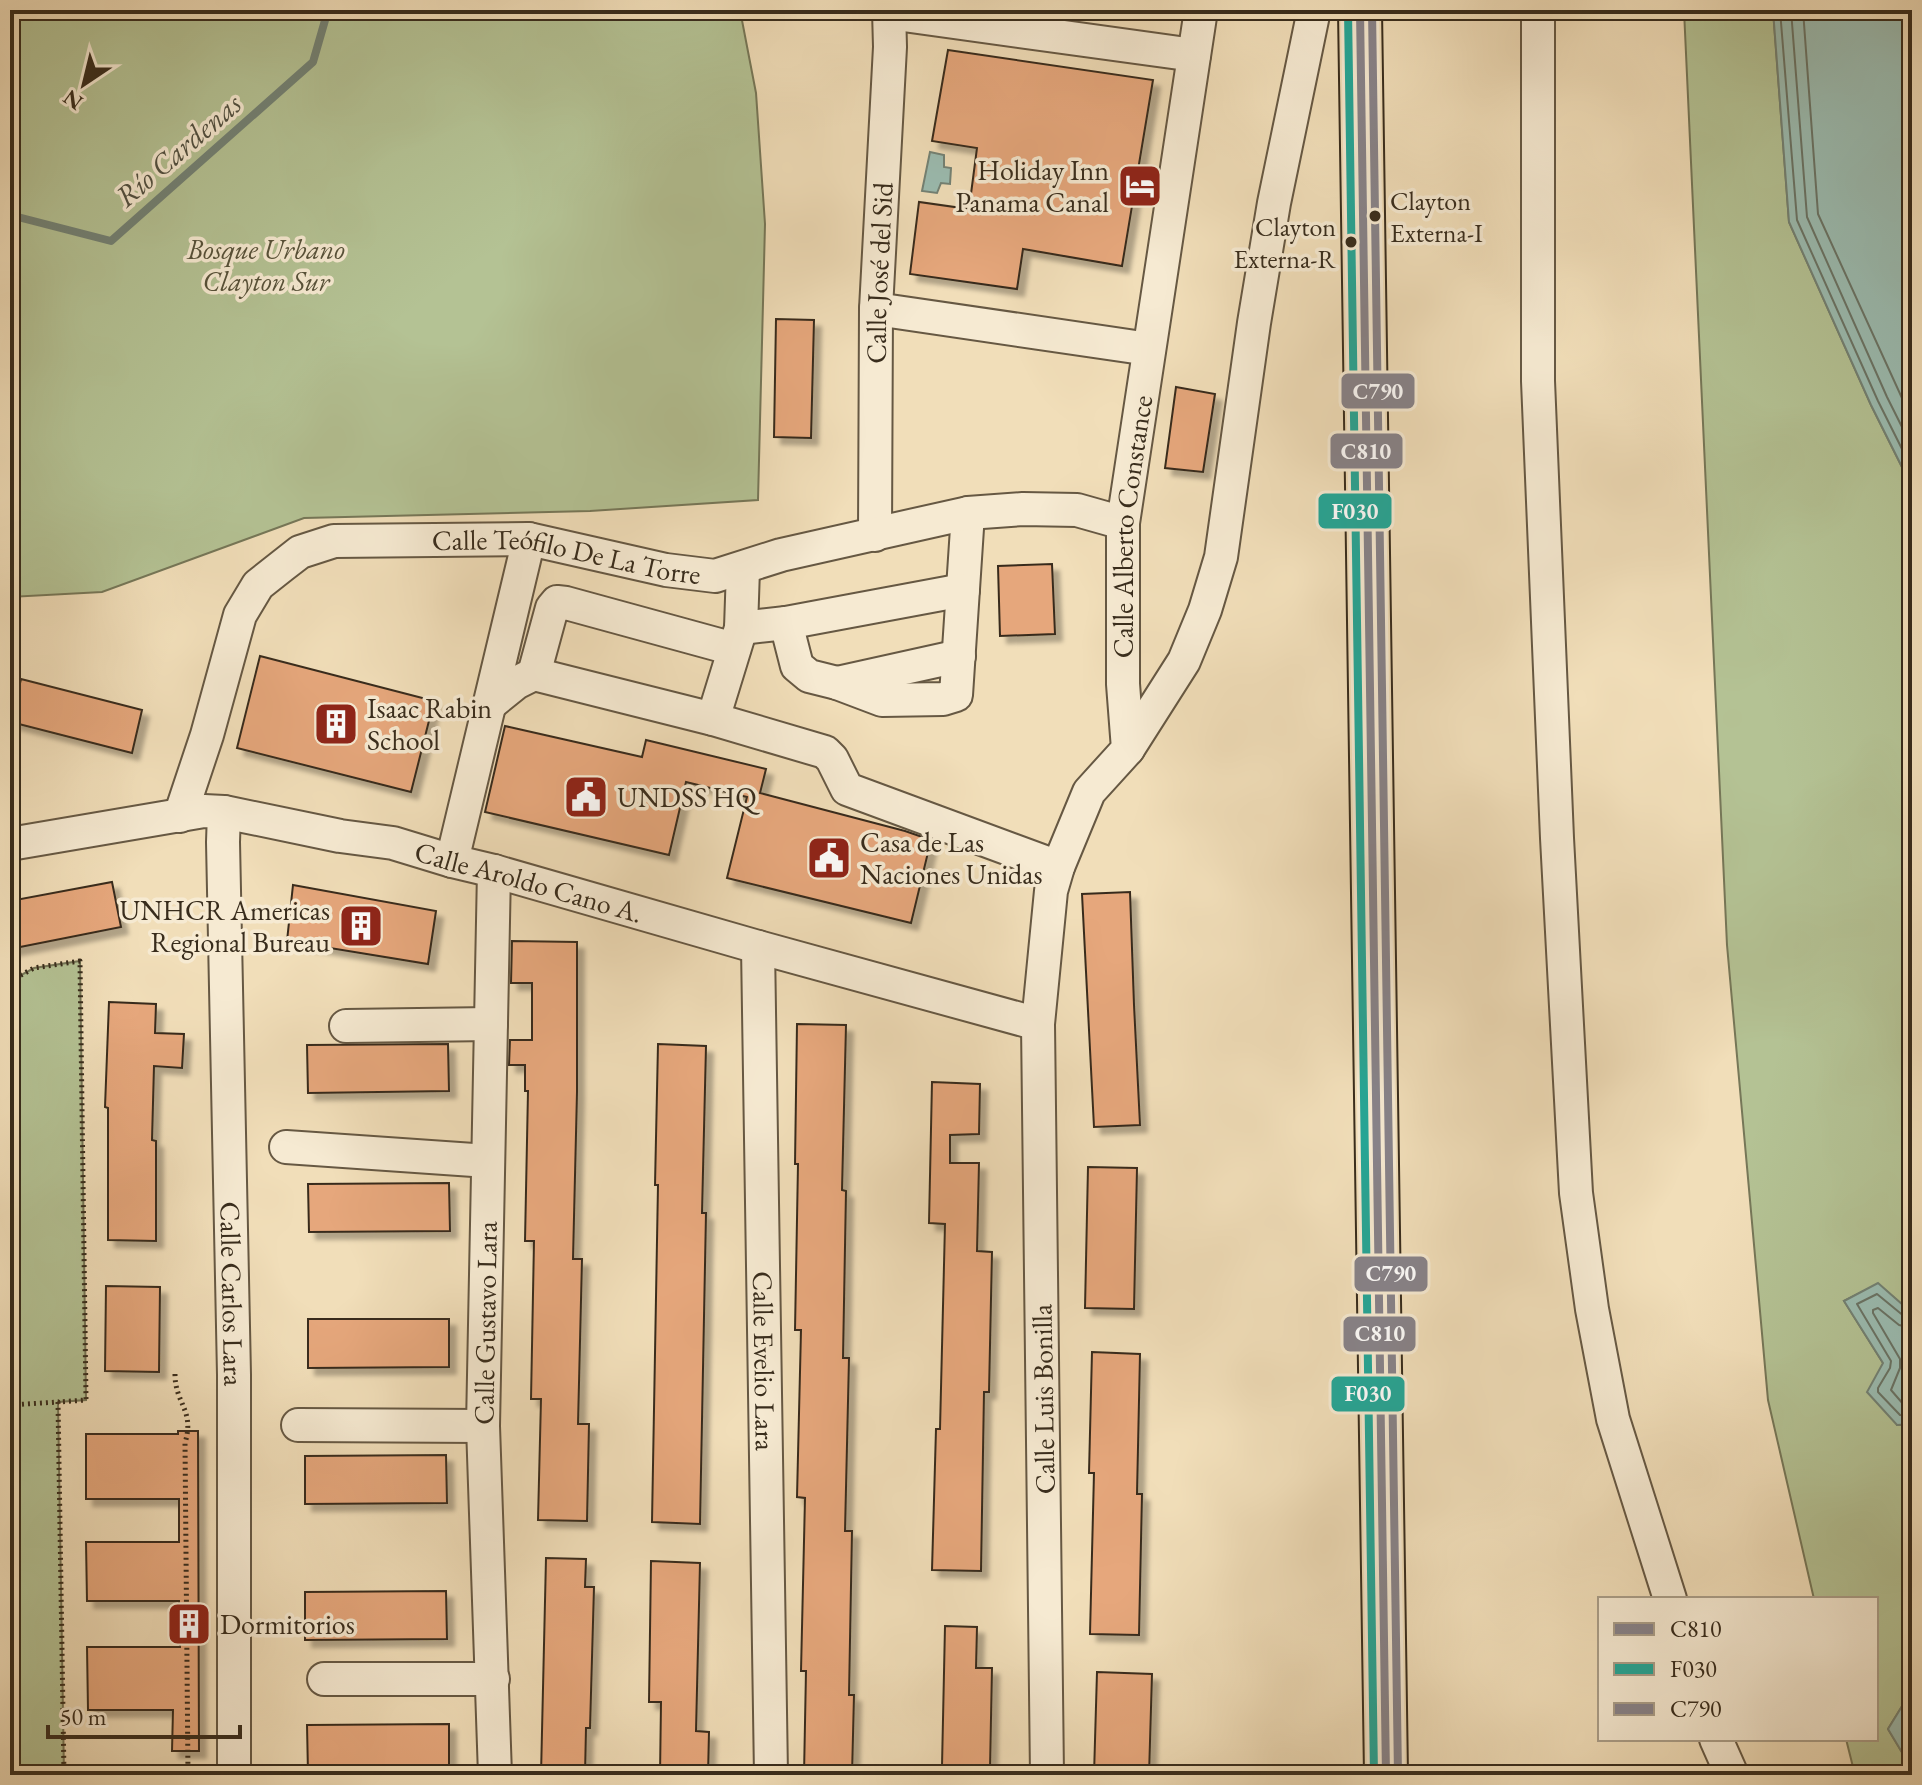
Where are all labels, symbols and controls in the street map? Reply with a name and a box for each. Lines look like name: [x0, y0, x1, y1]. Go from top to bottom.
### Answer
north arrow: [44, 44, 124, 124]
text: N: [57, 83, 88, 117]
water label: Río Cardenas: [107, 84, 250, 216]
place label: Holiday Inn Panama Canal: [956, 152, 1109, 220]
hotel icon: Holiday Inn Panama Canal: [1116, 162, 1164, 210]
street label: Calle José del Sid: [858, 181, 901, 364]
place label: Clayton Externa-I: [1390, 184, 1483, 250]
marker: Clayton Externa-I: [1367, 208, 1383, 224]
place label: Clayton Externa-R: [1233, 210, 1336, 276]
park label: Bosque Urbano Clayton Sur: [186, 231, 345, 299]
marker: Clayton Externa-R: [1343, 234, 1359, 250]
line badge: C790: [1340, 372, 1416, 410]
text: C790: [1353, 377, 1404, 406]
street label: Calle Alberto Constance: [1105, 393, 1160, 658]
line badge: C810: [1329, 432, 1404, 470]
text: C810: [1341, 437, 1392, 466]
line badge: F030: [1317, 492, 1393, 530]
text: F030: [1332, 497, 1379, 526]
street label: Calle Teófilo De La Torre: [432, 521, 703, 592]
place label: Isaac Rabin School: [367, 690, 492, 758]
building icon: Isaac Rabin School: [312, 700, 360, 748]
public building icon: UNDSS HQ: [562, 773, 610, 821]
place label: UNDSS HQ: [617, 779, 760, 815]
place label: Casa de Las Naciones Unidas: [860, 824, 1043, 892]
street label: Calle Aroldo Cano A.: [411, 833, 647, 931]
public building icon: Casa de Las Naciones Unidas: [805, 834, 853, 882]
place label: UNHCR Americas Regional Bureau: [120, 892, 330, 960]
building icon: UNHCR Americas Regional Bureau: [337, 902, 385, 950]
street label: Calle Carlos Lara: [212, 1201, 252, 1387]
street label: Calle Gustavo Lara: [465, 1220, 505, 1425]
line badge: C790: [1353, 1255, 1429, 1293]
text: C790: [1366, 1259, 1417, 1288]
street label: Calle Evelio Lara: [745, 1271, 784, 1452]
street label: Calle Luis Bonilla: [1023, 1303, 1063, 1494]
line badge: C810: [1342, 1315, 1417, 1353]
text: C810: [1355, 1319, 1406, 1348]
line badge: F030: [1330, 1375, 1406, 1413]
text: F030: [1345, 1379, 1392, 1408]
legend: [1598, 1597, 1878, 1741]
building icon: Dormitorios: [165, 1600, 213, 1648]
place label: Dormitorios: [220, 1606, 355, 1642]
text: C810: [1670, 1613, 1722, 1644]
text: F030: [1670, 1653, 1717, 1684]
scale bar: [48, 1689, 240, 1739]
text: C790: [1670, 1693, 1722, 1724]
text: 50 m: [60, 1701, 107, 1732]

